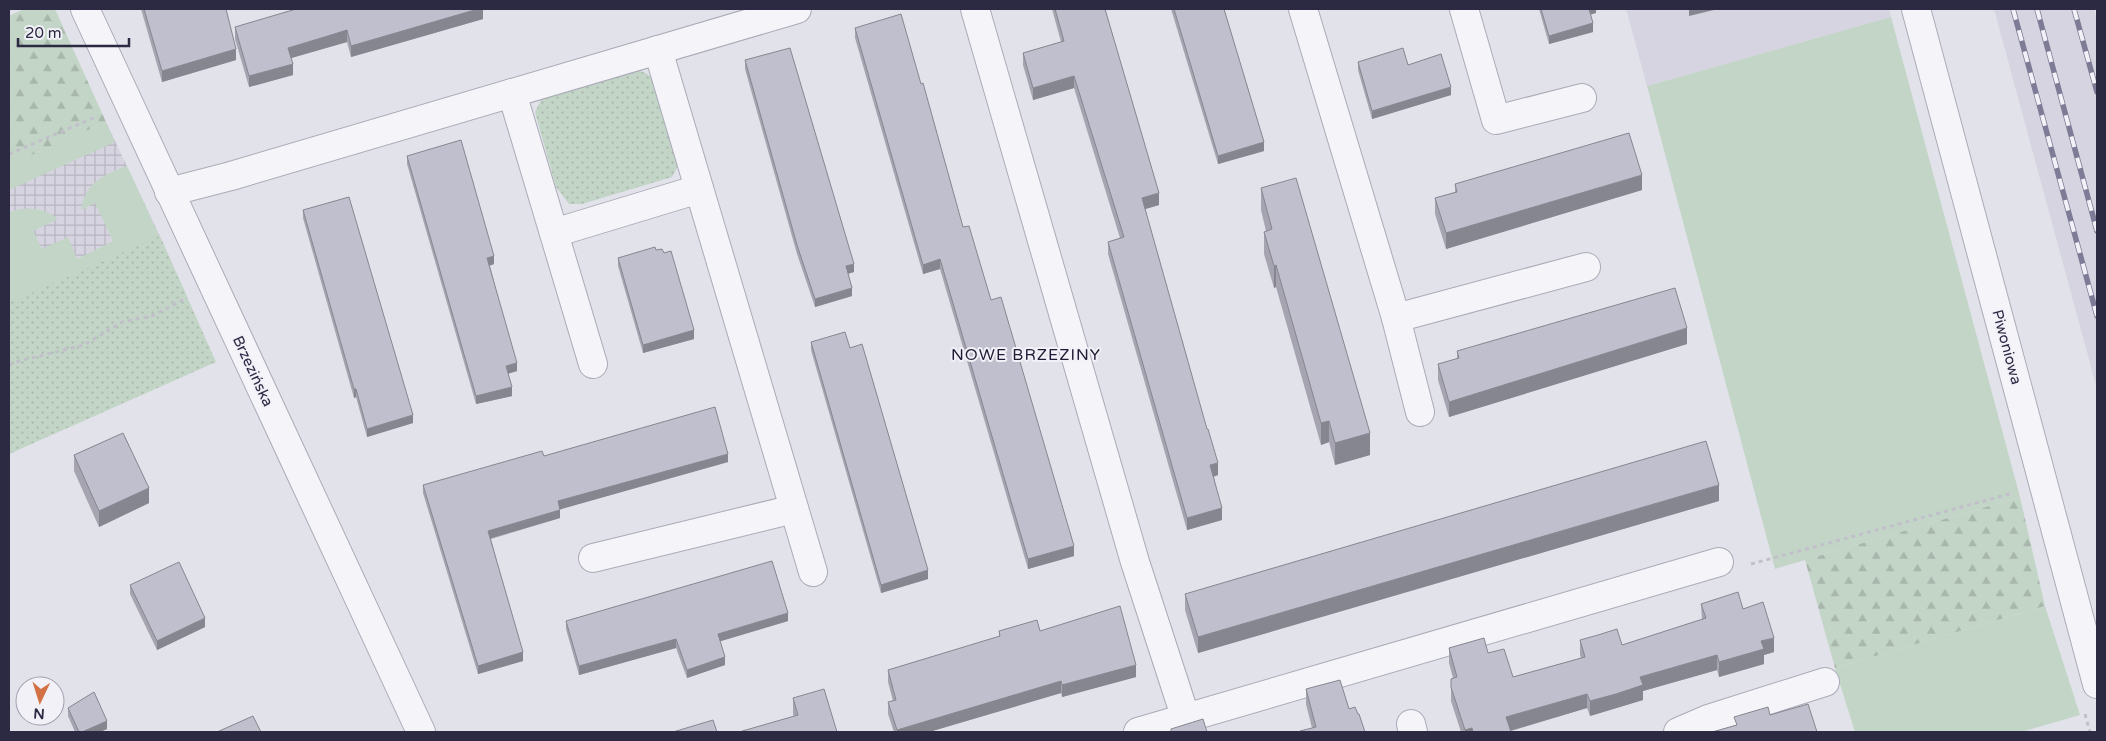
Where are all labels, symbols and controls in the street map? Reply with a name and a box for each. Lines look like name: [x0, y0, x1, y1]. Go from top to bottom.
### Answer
scale bar: [18, 15, 129, 47]
text: 20 m: [25, 24, 62, 42]
street label: Piwoniowa: [1988, 308, 2026, 386]
street label: Brzezińska: [229, 333, 277, 409]
district label: NOWE BRZEZINY: [951, 345, 1101, 365]
north arrow: [15, 676, 65, 726]
text: N: [33, 705, 45, 722]

